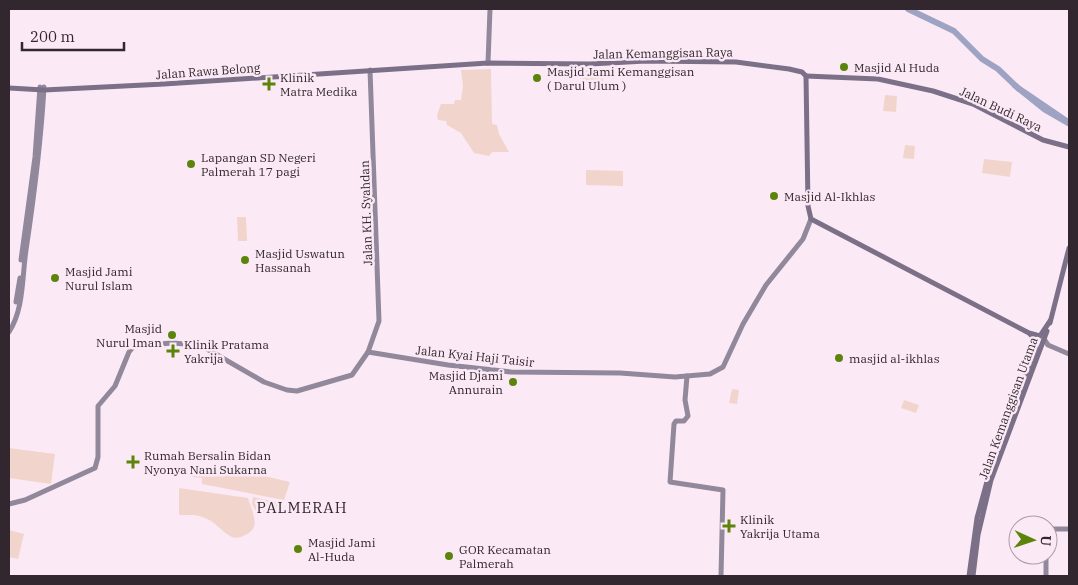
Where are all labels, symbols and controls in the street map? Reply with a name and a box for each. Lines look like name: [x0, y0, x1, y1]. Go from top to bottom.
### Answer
scale bar: [22, 20, 125, 52]
text: 200 m: [30, 27, 75, 46]
street label: Jalan Kemanggisan Raya: [593, 44, 733, 62]
street label: Jalan Rawa Belong: [155, 60, 261, 82]
place label: Masjid Al Huda: [854, 60, 940, 75]
marker: Masjid Al Huda: [838, 61, 850, 73]
place label: Masjid Jami Kemanggisan ( Darul Ulum ): [547, 64, 695, 93]
place label: Klinik Matra Medika: [280, 70, 358, 99]
marker: Masjid Jami Kemanggisan ( Darul Ulum ): [531, 72, 543, 84]
marker: Klinik Matra Medika: [262, 77, 276, 91]
street label: Jalan Budi Raya: [957, 83, 1045, 135]
place label: Lapangan SD Negeri Palmerah 17 pagi: [201, 150, 316, 179]
marker: Lapangan SD Negeri Palmerah 17 pagi: [185, 158, 197, 170]
street label: Jalan KH. Syahdan: [357, 160, 375, 266]
place label: Masjid Al-Ikhlas: [784, 189, 876, 204]
marker: Masjid Al-Ikhlas: [768, 190, 780, 202]
place label: Masjid Uswatun Hassanah: [255, 246, 345, 275]
marker: Masjid Uswatun Hassanah: [239, 254, 251, 266]
place label: Masjid Jami Nurul Islam: [65, 264, 133, 293]
marker: Masjid Jami Nurul Islam: [49, 272, 61, 284]
place label: Masjid Nurul Iman: [96, 321, 162, 350]
marker: Masjid Nurul Iman: [166, 329, 178, 341]
street label: Jalan Kemanggisan Utama: [975, 334, 1041, 481]
place label: Klinik Pratama Yakrija: [184, 337, 269, 366]
street label: Jalan Kyai Haji Taisir: [415, 342, 536, 370]
marker: Klinik Pratama Yakrija: [166, 344, 180, 358]
place label: masjid al-ikhlas: [849, 351, 940, 366]
marker: masjid al-ikhlas: [833, 352, 845, 364]
place label: Masjid Djami Annurain: [429, 368, 503, 397]
marker: Masjid Djami Annurain: [507, 376, 519, 388]
place label: Rumah Bersalin Bidan Nyonya Nani Sukarna: [144, 448, 271, 477]
marker: Rumah Bersalin Bidan Nyonya Nani Sukarna: [126, 455, 140, 469]
district label: PALMERAH: [257, 498, 347, 517]
place label: Klinik Yakrija Utama: [740, 512, 820, 541]
north arrow: [1008, 515, 1058, 565]
marker: Klinik Yakrija Utama: [722, 519, 736, 533]
place label: Masjid Jami Al-Huda: [308, 535, 376, 564]
text: U: [1037, 535, 1055, 547]
place label: GOR Kecamatan Palmerah: [459, 542, 551, 571]
marker: Masjid Jami Al-Huda: [292, 543, 304, 555]
marker: GOR Kecamatan Palmerah: [443, 550, 455, 562]

